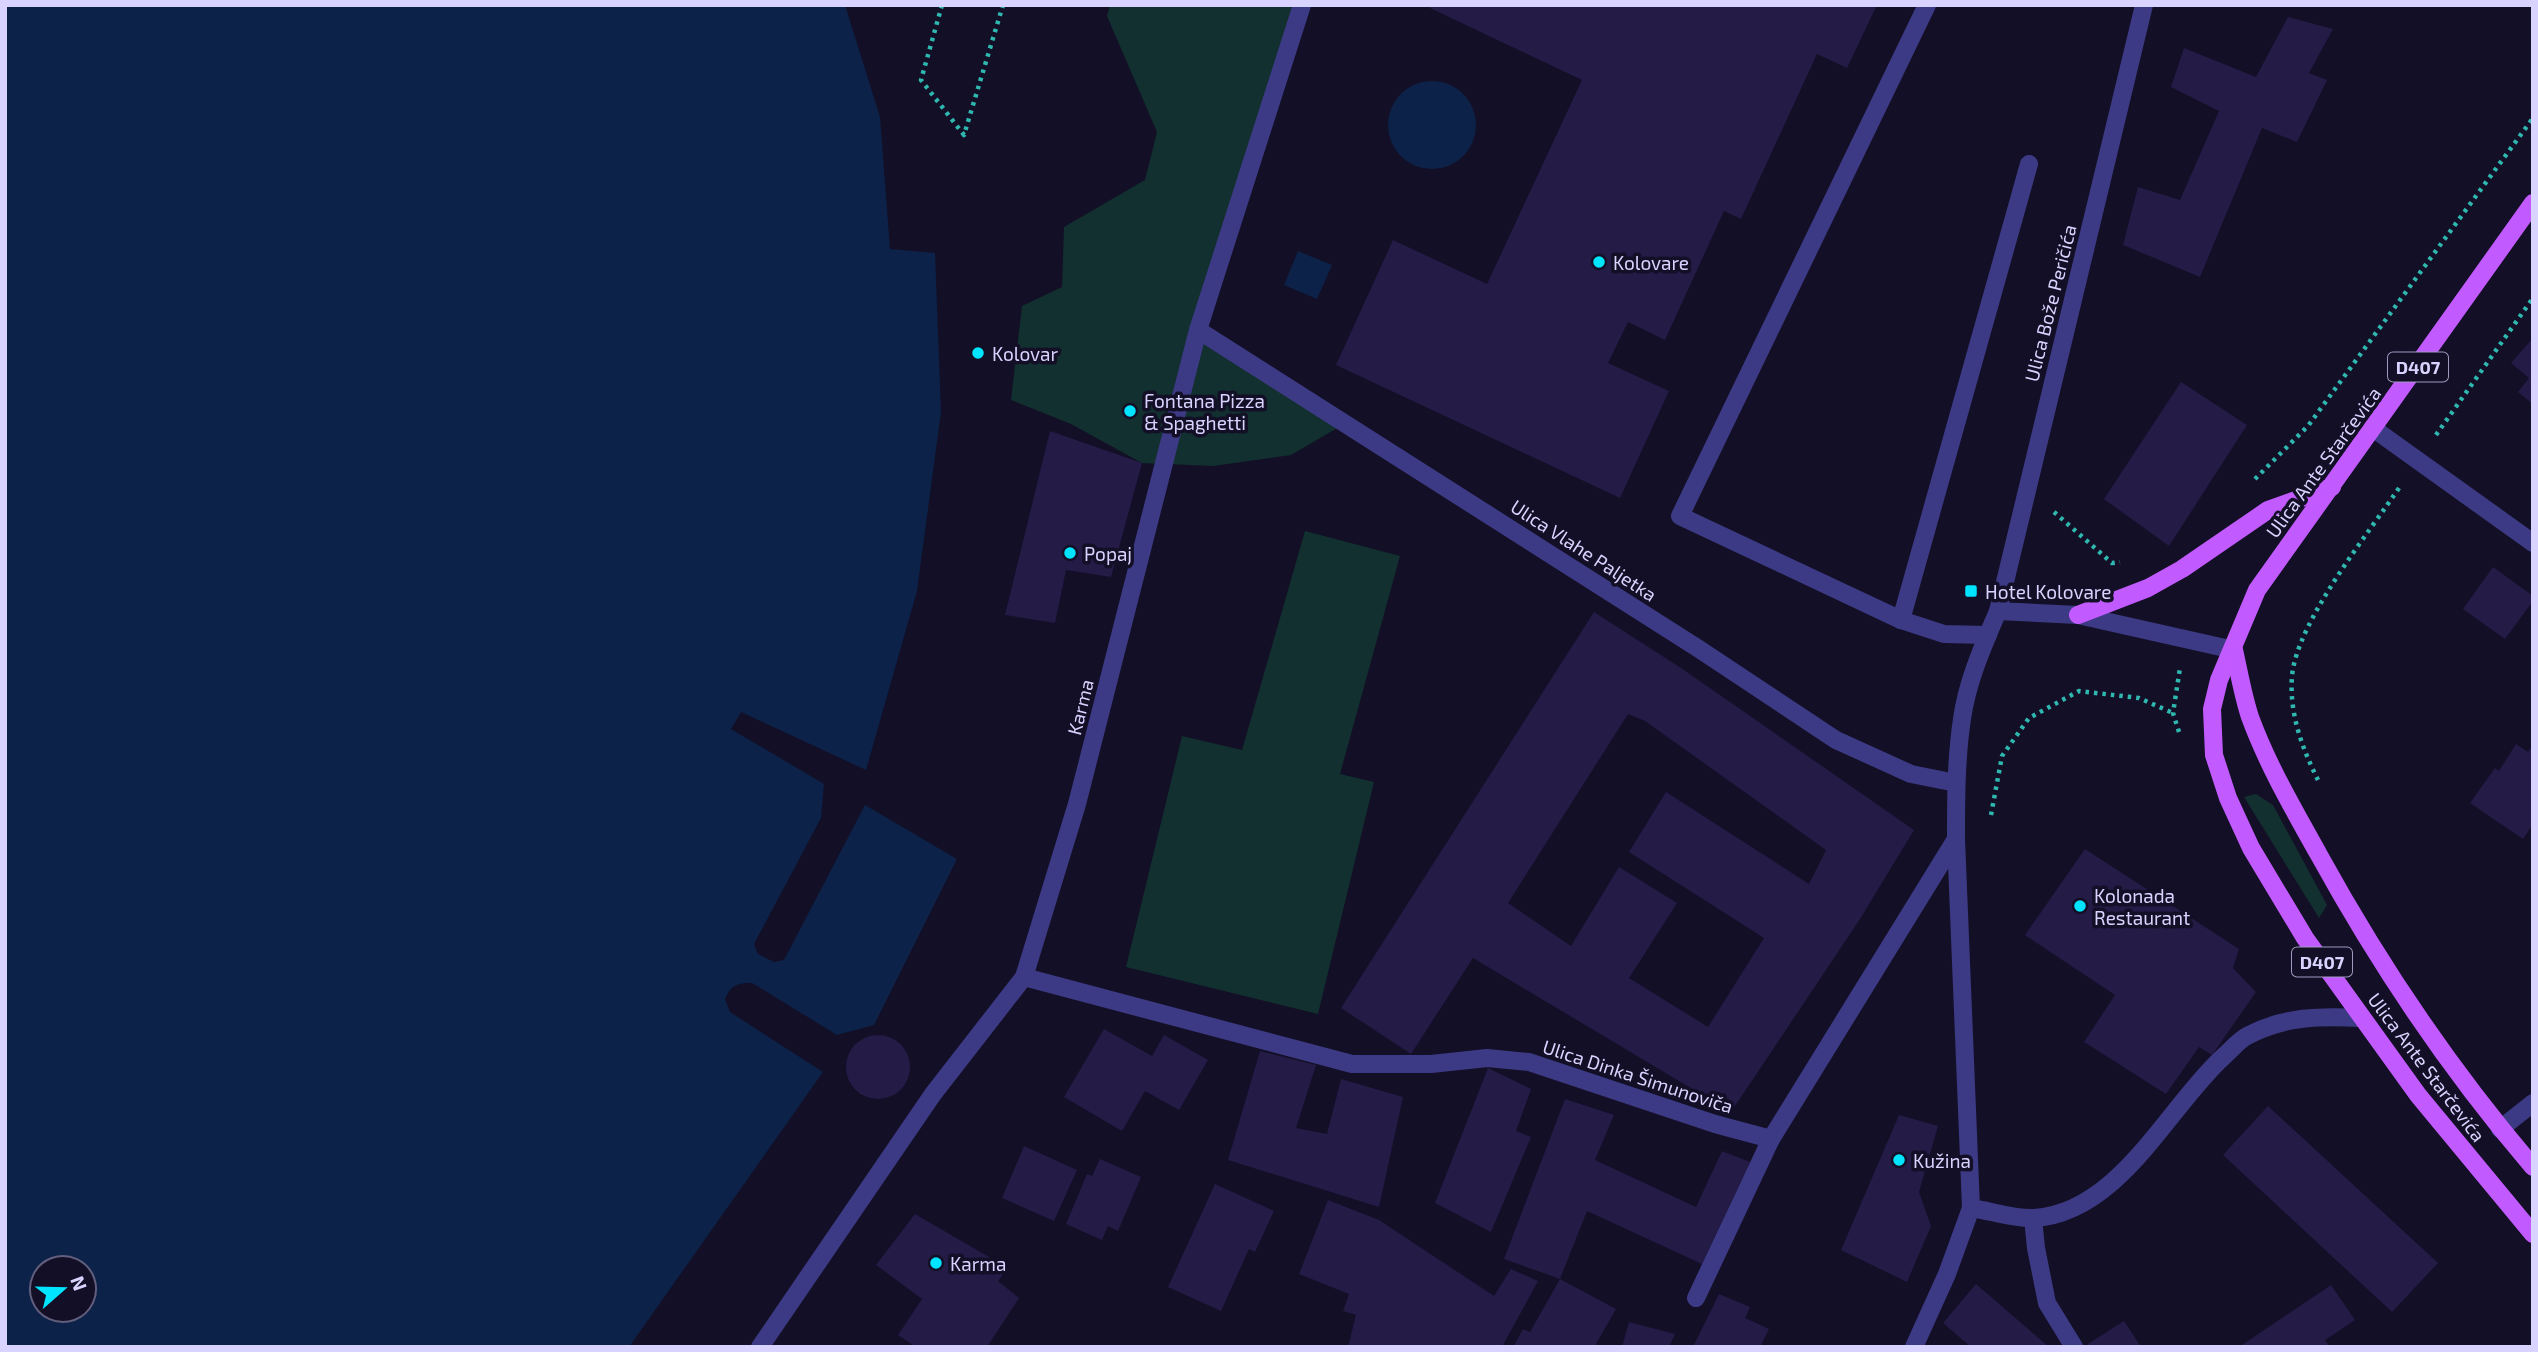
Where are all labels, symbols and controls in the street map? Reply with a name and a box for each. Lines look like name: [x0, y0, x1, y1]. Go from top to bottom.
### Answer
street label: Ulica Bože Peričića: [2019, 222, 2081, 384]
place label: Kolovare: [1613, 251, 1689, 274]
marker: Kolovare: [1591, 254, 1607, 270]
place label: Kolovar: [992, 342, 1059, 365]
marker: Kolovar: [970, 345, 986, 361]
road number: D407: [2388, 352, 2448, 382]
street label: Ulica Ante Starčevića: [2261, 382, 2385, 542]
place label: Fontana Pizza & Spaghetti: [1144, 389, 1265, 434]
marker: Fontana Pizza & Spaghetti: [1122, 403, 1138, 419]
street label: Ulica Vlahe Paljetka: [1507, 494, 1661, 606]
place label: Popaj: [1084, 542, 1132, 565]
marker: Popaj: [1062, 545, 1078, 561]
place label: Hotel Kolovare: [1985, 580, 2111, 603]
marker: Hotel Kolovare: [1963, 583, 1979, 599]
street label: Karma: [1062, 677, 1098, 737]
place label: Kolonada Restaurant: [2094, 884, 2190, 929]
marker: Kolonada Restaurant: [2072, 898, 2088, 914]
road number: D407: [2292, 947, 2352, 976]
street label: Ulica Ante Starčevića: [2364, 988, 2490, 1146]
street label: Ulica Dinka Šimunoviča: [1540, 1034, 1736, 1118]
place label: Kužina: [1913, 1149, 1971, 1172]
marker: Kužina: [1891, 1152, 1907, 1168]
place label: Karma: [950, 1252, 1006, 1275]
north arrow: [28, 1254, 98, 1324]
marker: Karma: [928, 1255, 944, 1271]
text: N: [66, 1273, 93, 1293]

